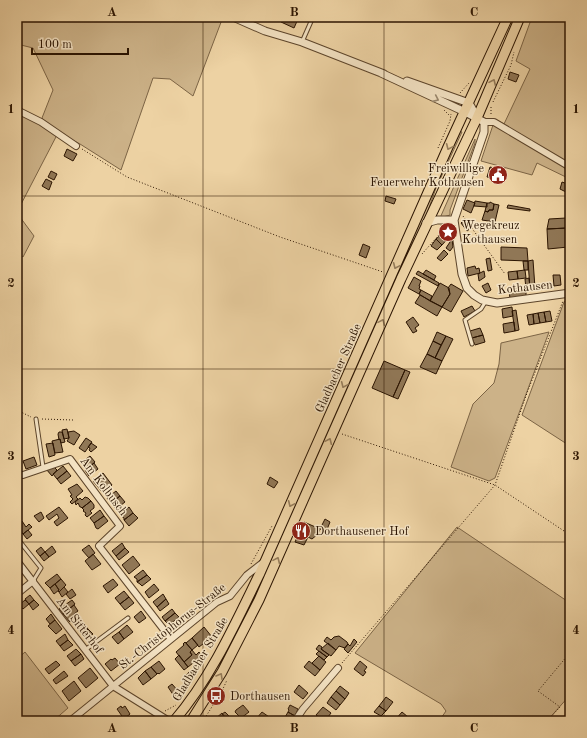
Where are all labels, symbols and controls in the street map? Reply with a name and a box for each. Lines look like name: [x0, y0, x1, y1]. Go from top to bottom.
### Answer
text: A: [107, 6, 117, 19]
text: B: [289, 6, 299, 19]
text: C: [470, 6, 478, 19]
scale bar: [32, 30, 128, 56]
text: 100 m: [38, 39, 72, 51]
one-way arrow: [488, 79, 496, 86]
one-way arrow: [432, 94, 439, 102]
text: 1: [7, 103, 15, 116]
text: 1: [572, 103, 580, 116]
one-way arrow: [445, 143, 453, 150]
place label: Freiwillige Feuerwehr Kothausen: [370, 163, 485, 189]
public building icon: Freiwillige Feuerwehr Kothausen: [487, 164, 509, 186]
place label: Wegekreuz Kothausen: [462, 220, 520, 246]
place icon: Wegekreuz Kothausen: [437, 221, 459, 243]
one-way arrow: [393, 262, 401, 269]
text: 2: [7, 277, 15, 290]
text: 2: [572, 277, 580, 290]
street label: Kothausen: [497, 279, 554, 297]
one-way arrow: [377, 318, 385, 326]
street label: Gladbacher Straße: [314, 322, 364, 415]
one-way arrow: [340, 381, 348, 388]
one-way arrow: [324, 437, 332, 445]
text: 3: [7, 450, 15, 463]
text: 3: [572, 450, 580, 463]
street label: Am Kolbusch: [77, 455, 129, 518]
one-way arrow: [288, 499, 296, 507]
restaurant icon: Dorthausener Hof: [290, 520, 312, 542]
place label: Dorthausener Hof: [315, 526, 410, 538]
one-way arrow: [272, 556, 280, 563]
street label: St.-Christophorus-Straße: [117, 581, 229, 672]
street label: Am Sitterhof: [54, 595, 106, 657]
street label: Gladbacher Straße: [171, 615, 231, 704]
text: 4: [7, 624, 15, 637]
text: 4: [572, 624, 580, 637]
one-way arrow: [215, 673, 222, 681]
bus stop icon: Dorthausen: [205, 685, 227, 707]
place label: Dorthausen: [230, 691, 291, 703]
text: A: [107, 722, 117, 735]
text: B: [289, 722, 299, 735]
text: C: [470, 722, 478, 735]

